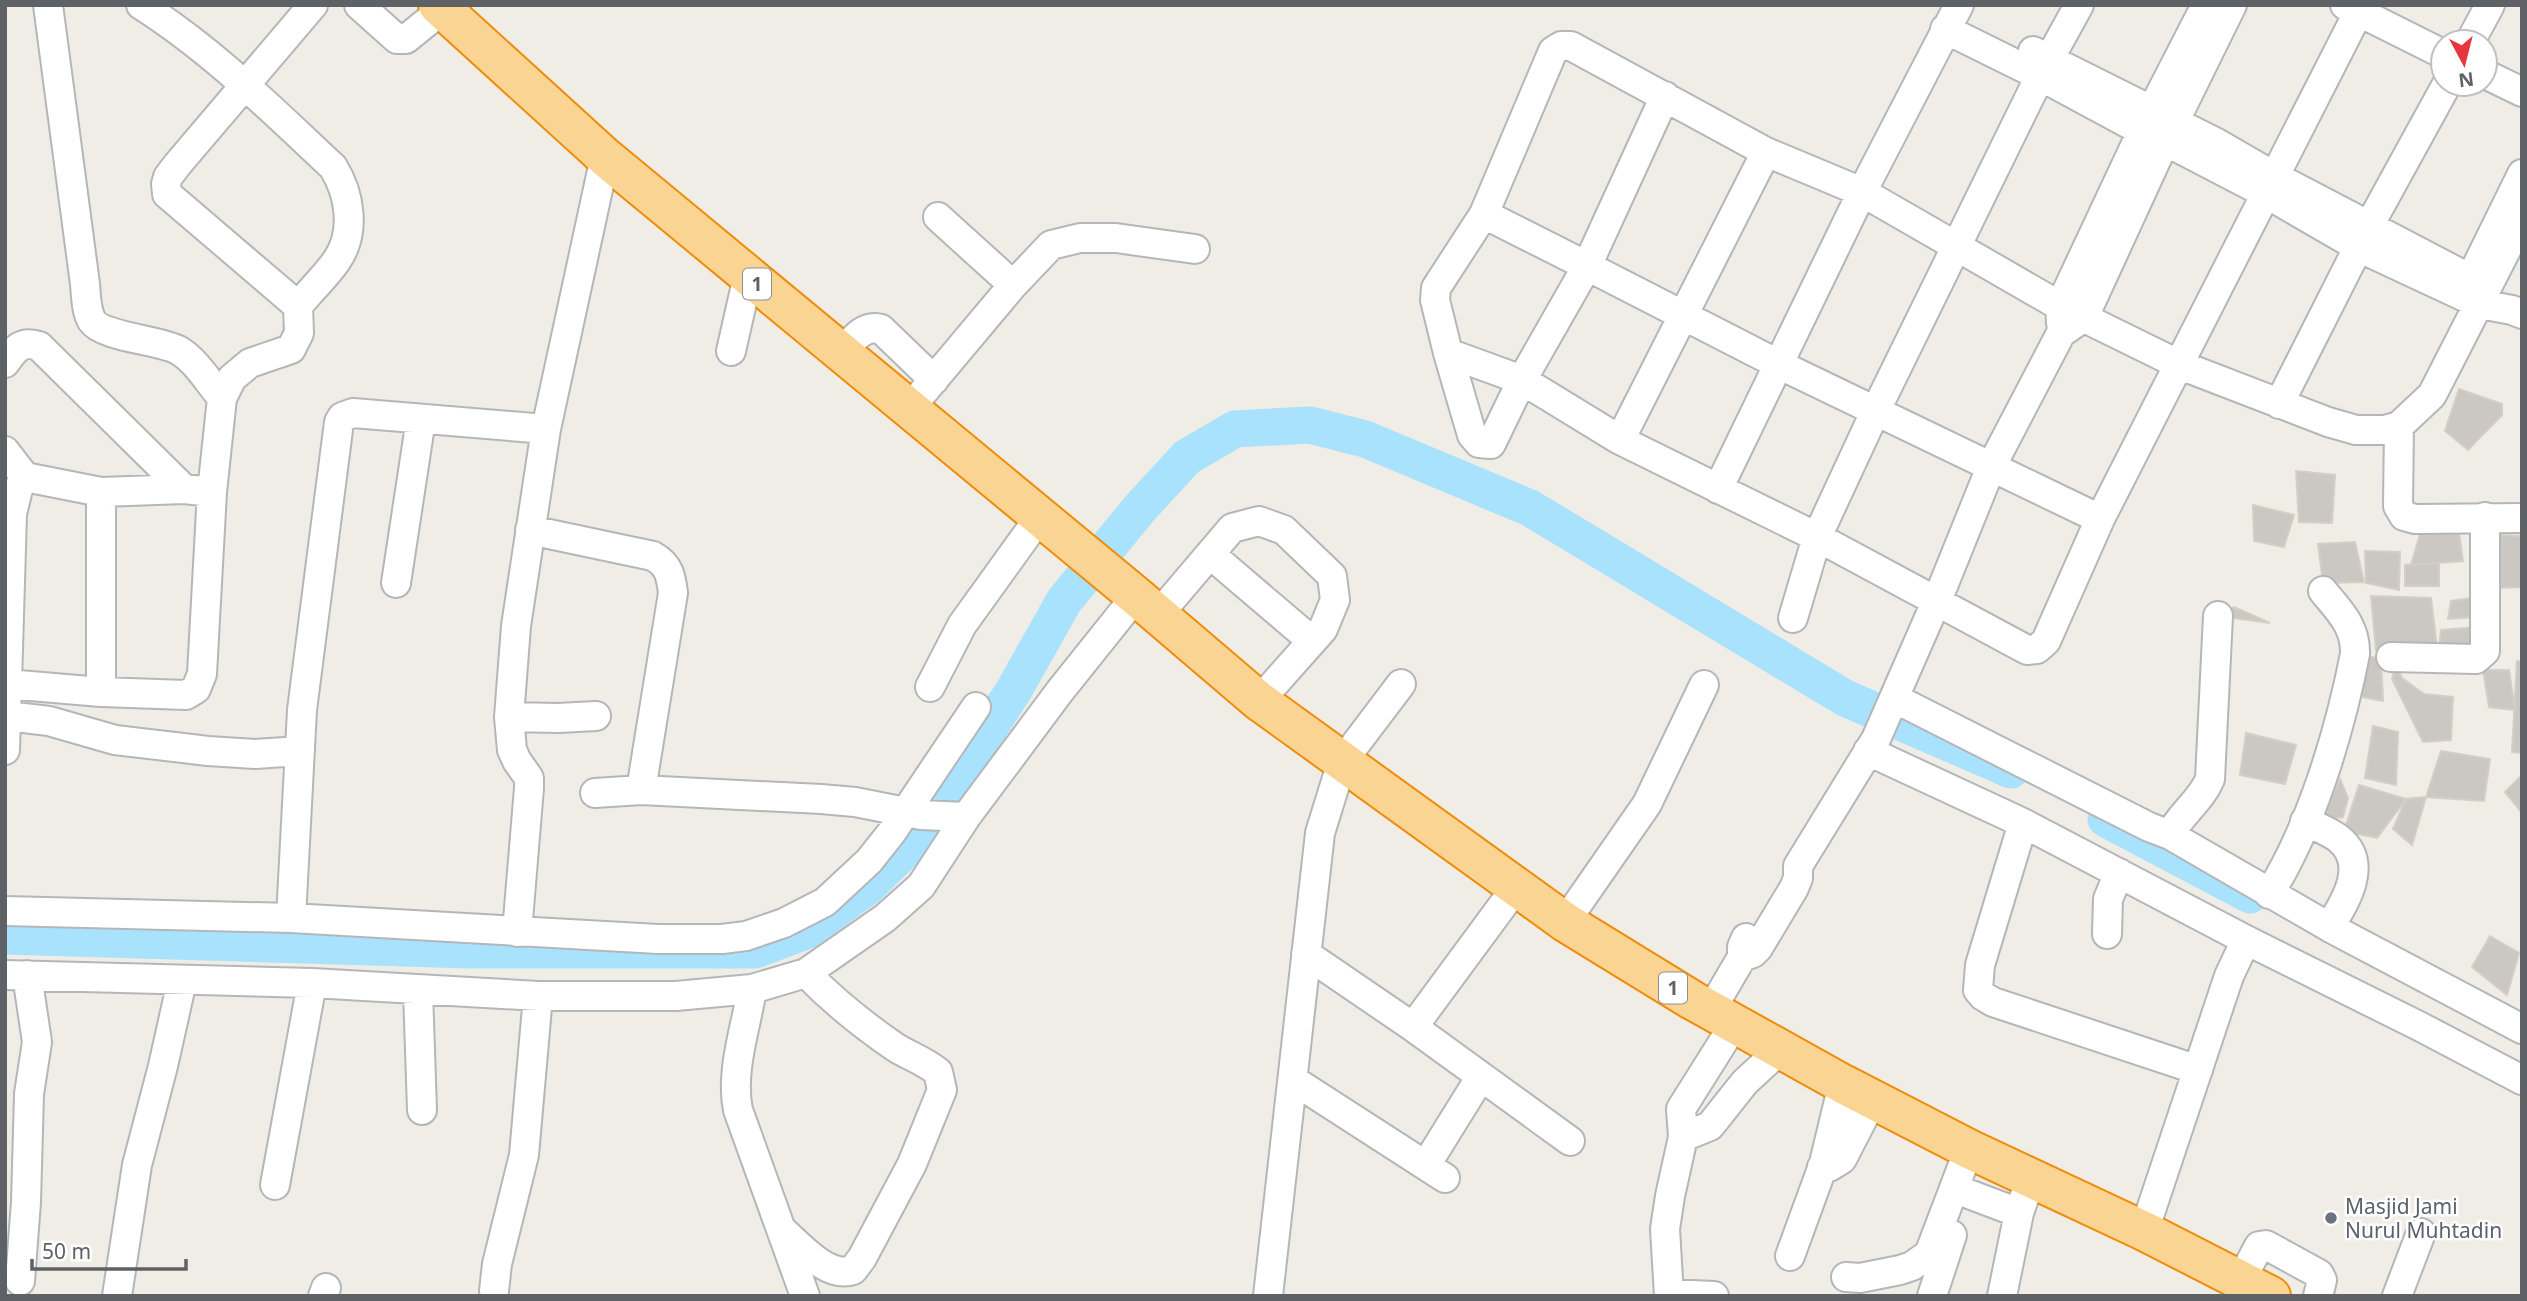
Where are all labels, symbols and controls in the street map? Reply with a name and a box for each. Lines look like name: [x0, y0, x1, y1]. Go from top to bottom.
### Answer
north arrow: [2429, 28, 2499, 98]
text: N: [2457, 66, 2475, 94]
road number: 1: [743, 268, 771, 300]
road number: 1: [1659, 972, 1687, 1004]
place label: Masjid Jami Nurul Muhtadin: [2345, 1192, 2502, 1244]
marker: Masjid Jami Nurul Muhtadin: [2323, 1210, 2339, 1226]
scale bar: [32, 1228, 186, 1272]
text: 50 m: [42, 1237, 91, 1265]

